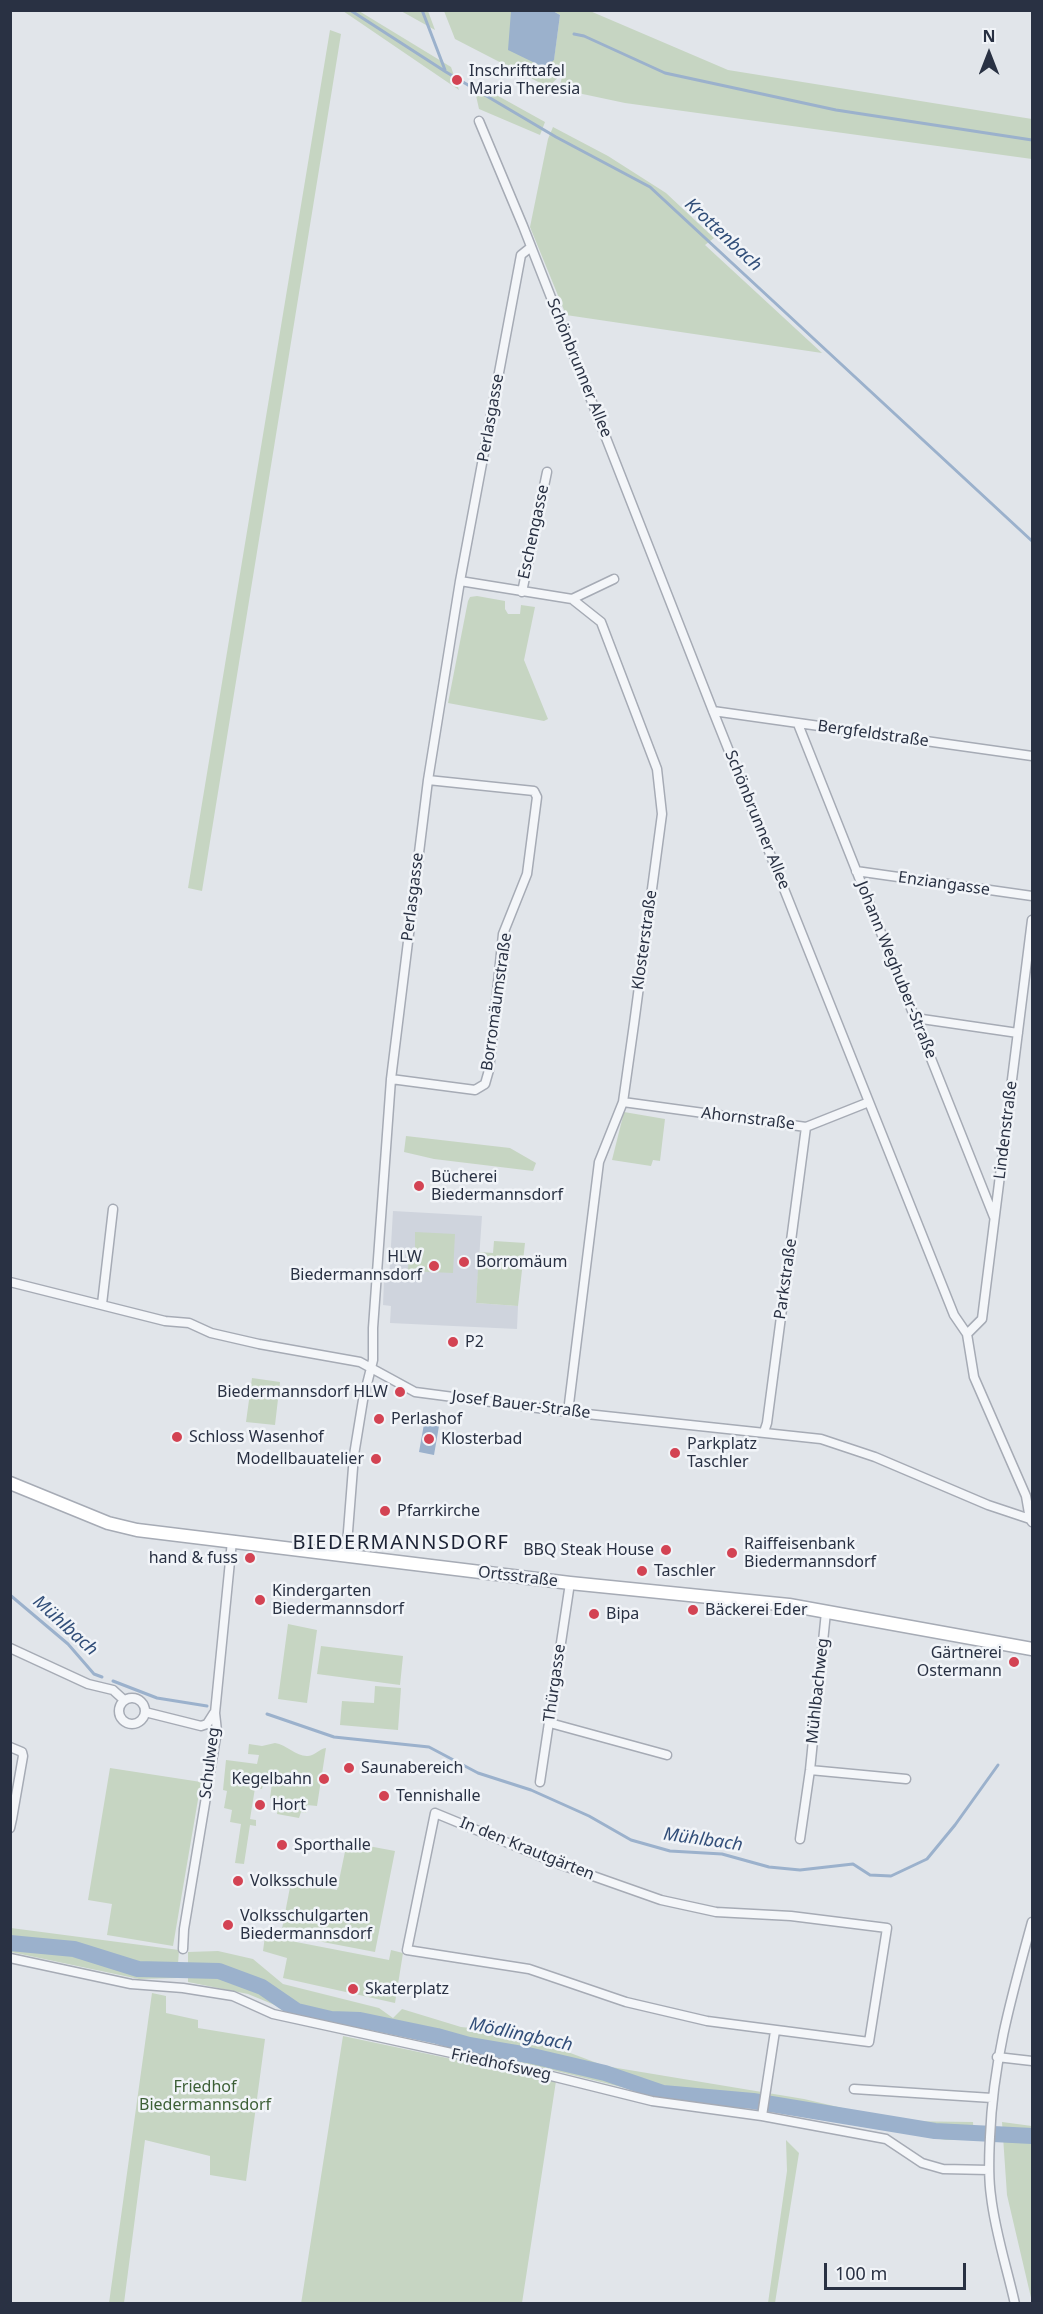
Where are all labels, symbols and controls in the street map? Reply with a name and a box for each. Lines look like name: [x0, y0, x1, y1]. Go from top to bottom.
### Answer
north arrow: [959, 24, 1019, 84]
text: N: [982, 25, 996, 47]
place label: Inschrifttafel Maria Theresia: [469, 61, 580, 99]
marker: Inschrifttafel Maria Theresia: [450, 73, 464, 87]
water label: Krottenbach: [680, 194, 766, 276]
street label: Schönbrunner Allee: [542, 296, 616, 440]
street label: Perlasgasse: [474, 372, 508, 464]
street label: Eschengasse: [515, 483, 553, 581]
street label: Bergfeldstraße: [816, 717, 930, 751]
street label: Schönbrunner Allee: [720, 748, 794, 892]
street label: Perlasgasse: [398, 852, 428, 942]
street label: Enziangasse: [897, 868, 991, 900]
street label: Johann Weghuber-Straße: [852, 878, 940, 1062]
street label: Klosterstraße: [628, 889, 662, 991]
street label: Borromäumstraße: [478, 932, 516, 1072]
street label: Lindenstraße: [990, 1080, 1022, 1180]
street label: Ahornstraße: [700, 1104, 796, 1134]
place label: Bücherei Biedermannsdorf: [431, 1167, 563, 1205]
marker: Bücherei Biedermannsdorf: [412, 1179, 426, 1193]
street label: Parkstraße: [771, 1237, 801, 1321]
place label: HLW Biedermannsdorf: [290, 1247, 422, 1285]
place label: Borromäum: [476, 1252, 567, 1272]
marker: Borromäum: [457, 1255, 471, 1269]
marker: HLW Biedermannsdorf: [427, 1259, 441, 1273]
place label: P2: [465, 1332, 484, 1352]
marker: P2: [446, 1335, 460, 1349]
place label: Biedermannsdorf HLW: [217, 1382, 388, 1402]
marker: Biedermannsdorf HLW: [393, 1385, 407, 1399]
street label: Josef Bauer-Straße: [451, 1387, 591, 1423]
place label: Perlashof: [391, 1409, 462, 1429]
marker: Perlashof: [372, 1412, 386, 1426]
place label: Schloss Wasenhof: [189, 1427, 324, 1447]
place label: Klosterbad: [441, 1429, 522, 1449]
marker: Schloss Wasenhof: [170, 1430, 184, 1444]
marker: Klosterbad: [422, 1432, 436, 1446]
place label: Parkplatz Taschler: [687, 1434, 757, 1472]
marker: Parkplatz Taschler: [668, 1446, 682, 1460]
place label: Modellbauatelier: [236, 1449, 364, 1469]
marker: Modellbauatelier: [369, 1452, 383, 1466]
place label: Pfarrkirche: [397, 1501, 480, 1521]
marker: Pfarrkirche: [378, 1504, 392, 1518]
district label: BIEDERMANNSDORF: [293, 1531, 509, 1555]
place label: Raiffeisenbank Biedermannsdorf: [744, 1534, 876, 1572]
place label: BBQ Steak House: [523, 1540, 654, 1560]
marker: BBQ Steak House: [659, 1543, 673, 1557]
marker: Raiffeisenbank Biedermannsdorf: [725, 1546, 739, 1560]
place label: hand & fuss: [149, 1548, 238, 1568]
marker: hand & fuss: [243, 1551, 257, 1565]
place label: Taschler: [654, 1561, 716, 1581]
street label: Ortsstraße: [477, 1563, 559, 1591]
marker: Taschler: [635, 1564, 649, 1578]
place label: Kindergarten Biedermannsdorf: [272, 1581, 404, 1619]
water label: Mühlbach: [28, 1591, 102, 1661]
marker: Kindergarten Biedermannsdorf: [253, 1593, 267, 1607]
place label: Bäckerei Eder: [705, 1600, 808, 1620]
marker: Bäckerei Eder: [686, 1603, 700, 1617]
place label: Bipa: [606, 1604, 639, 1624]
marker: Bipa: [587, 1607, 601, 1621]
street label: Mühlbachweg: [803, 1637, 833, 1745]
street label: Thürgasse: [540, 1643, 570, 1723]
place label: Gärtnerei Ostermann: [917, 1643, 1002, 1681]
marker: Gärtnerei Ostermann: [1007, 1655, 1021, 1669]
street label: Schulweg: [196, 1726, 224, 1800]
place label: Saunabereich: [361, 1758, 463, 1778]
marker: Saunabereich: [342, 1761, 356, 1775]
place label: Kegelbahn: [231, 1769, 312, 1789]
marker: Kegelbahn: [317, 1772, 331, 1786]
place label: Tennishalle: [396, 1786, 481, 1806]
marker: Tennishalle: [377, 1789, 391, 1803]
place label: Hort: [272, 1795, 306, 1815]
marker: Hort: [253, 1798, 267, 1812]
street label: In den Krautgärten: [457, 1813, 597, 1885]
water label: Mühlbach: [662, 1824, 744, 1856]
place label: Sporthalle: [294, 1835, 371, 1855]
marker: Sporthalle: [275, 1838, 289, 1852]
place label: Volksschule: [250, 1871, 338, 1891]
marker: Volksschule: [231, 1874, 245, 1888]
place label: Volksschulgarten Biedermannsdorf: [240, 1906, 372, 1944]
marker: Volksschulgarten Biedermannsdorf: [221, 1918, 235, 1932]
place label: Skaterplatz: [365, 1979, 449, 1999]
marker: Skaterplatz: [346, 1982, 360, 1996]
water label: Mödlingbach: [467, 2014, 575, 2056]
street label: Friedhofsweg: [449, 2045, 553, 2085]
park label: Friedhof Biedermannsdorf: [139, 2077, 271, 2115]
scale bar: [827, 2251, 970, 2289]
text: 100 m: [835, 2261, 887, 2285]

